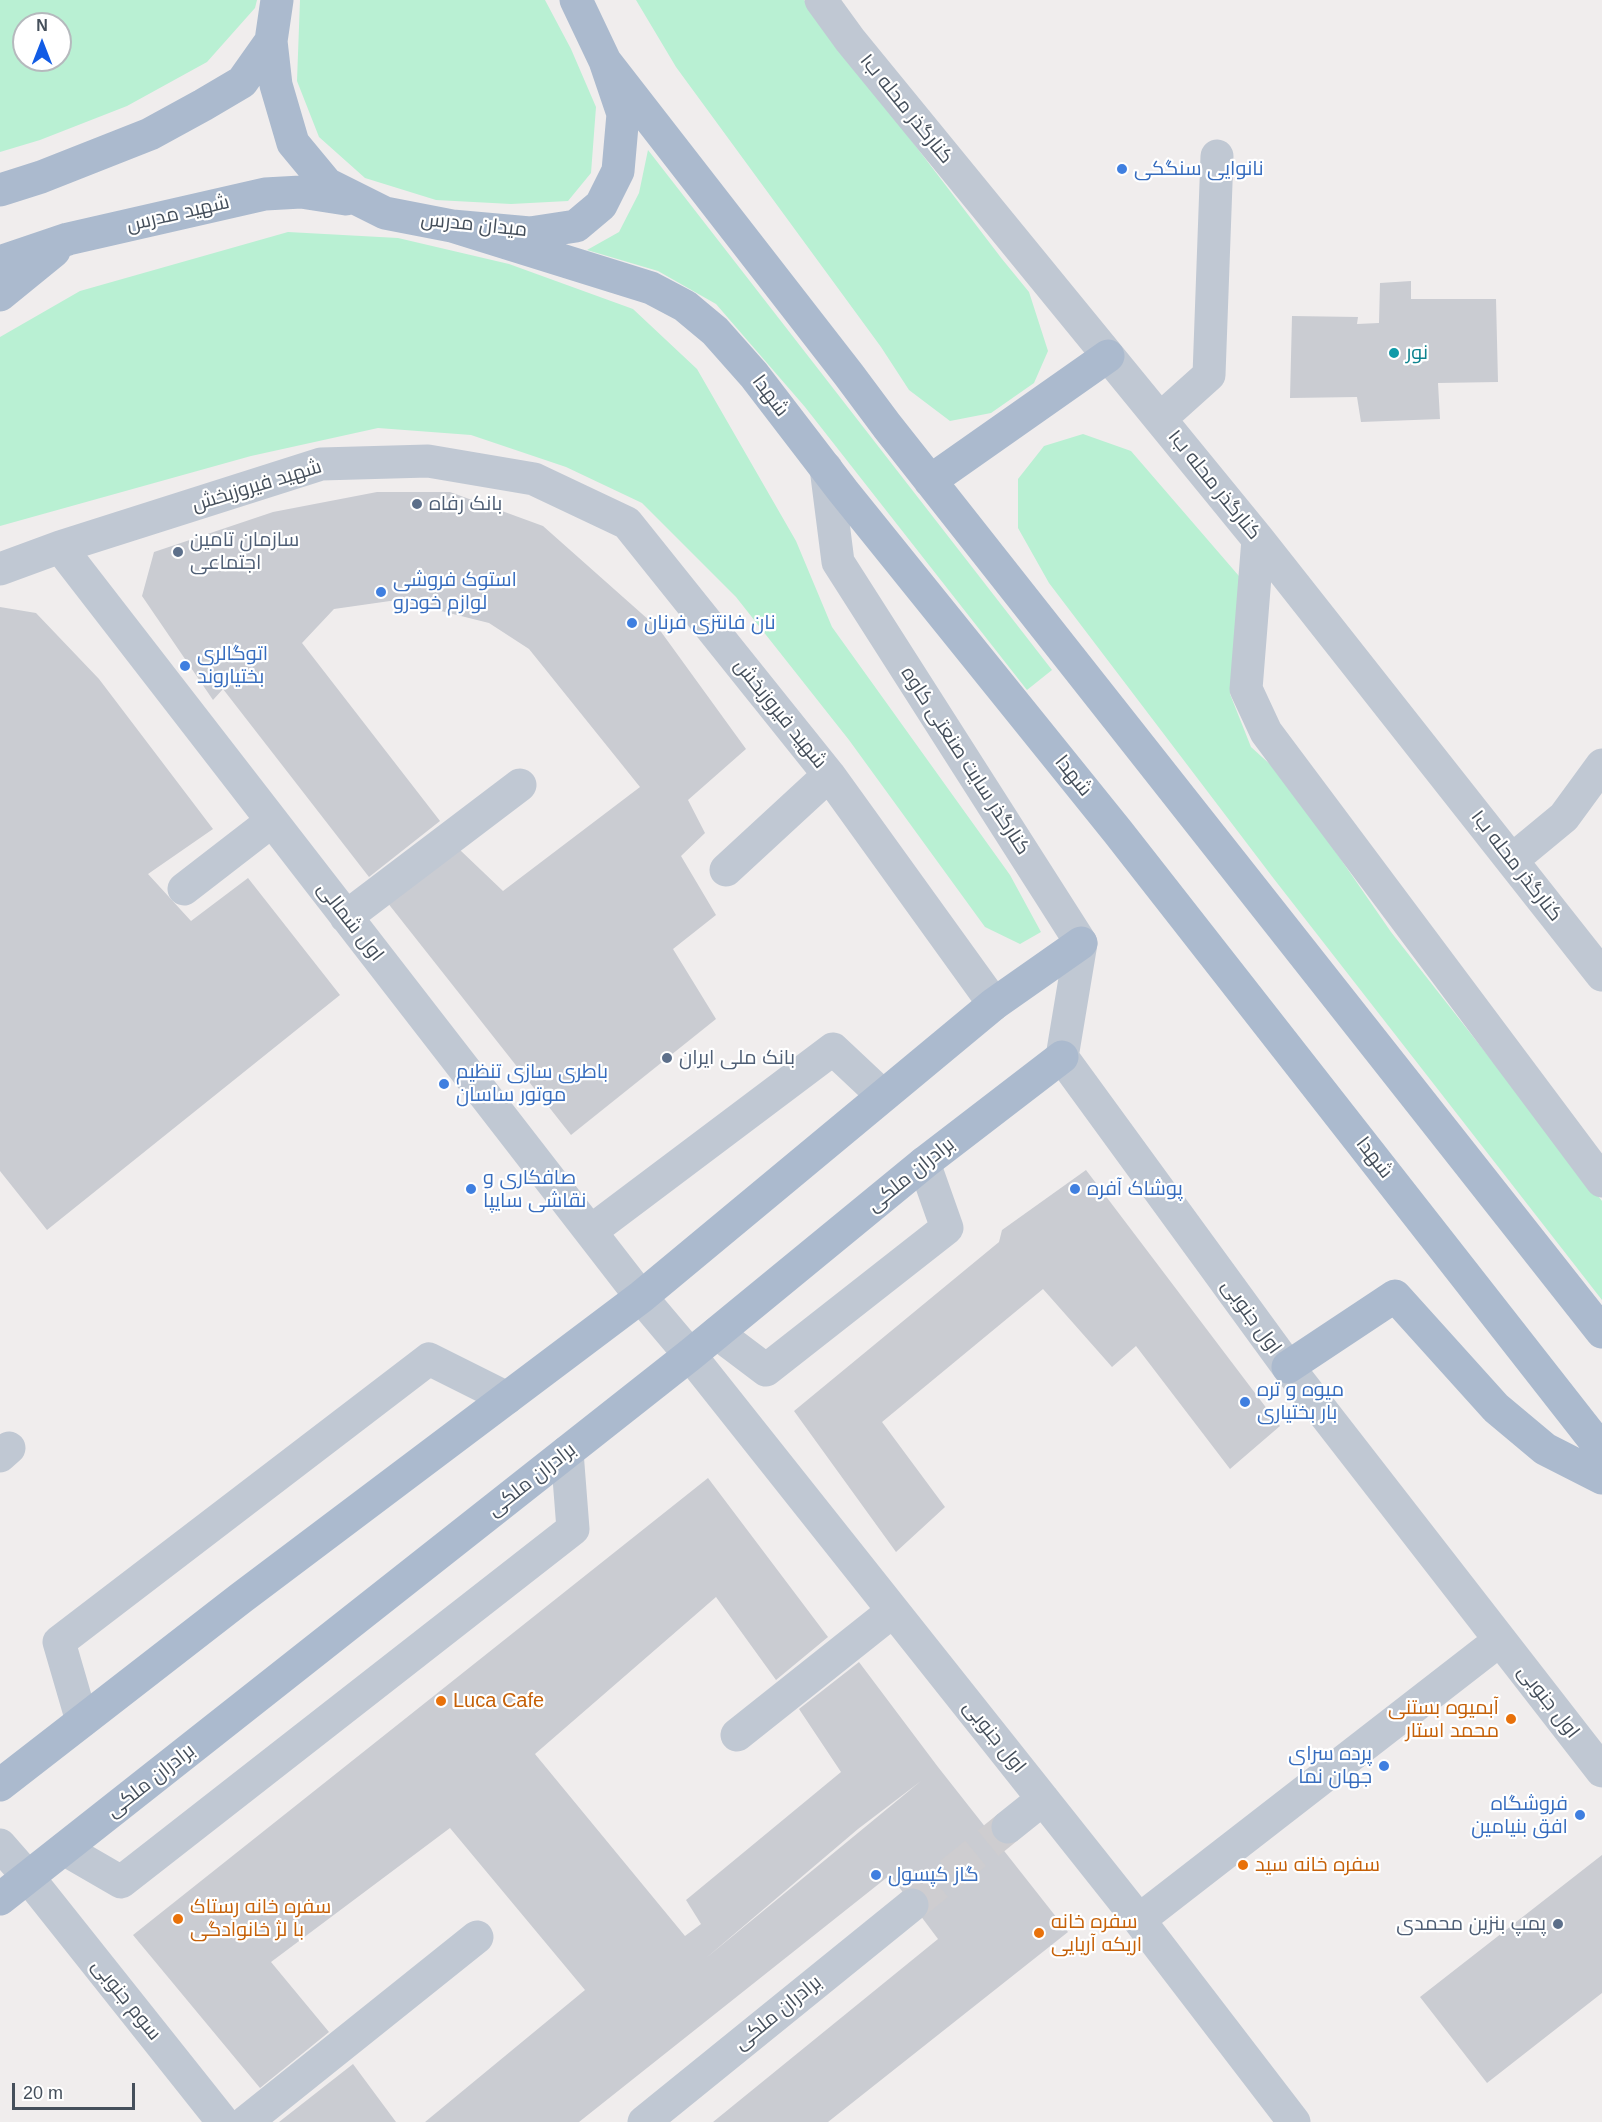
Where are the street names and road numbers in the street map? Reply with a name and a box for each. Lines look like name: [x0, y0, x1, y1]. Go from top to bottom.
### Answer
street label: کنارگذر محله ب۱: [854, 49, 958, 169]
street label: شهید مدرس: [124, 191, 232, 237]
street label: میدان مدرس: [420, 207, 528, 243]
street label: شهدا: [747, 370, 793, 422]
street label: کنارگذر محله ب۱: [1162, 425, 1266, 545]
street label: شهید فیروزبخش: [189, 455, 325, 517]
street label: شهید فیروزبخش: [728, 654, 832, 774]
street label: کنارگذر سایت صنعتی کاوه: [895, 662, 1035, 860]
street label: شهدا: [1049, 751, 1097, 801]
street label: کنارگذر محله ب۱: [1465, 806, 1567, 926]
street label: اول شمالی: [312, 877, 388, 967]
street label: برادران ملکی: [862, 1132, 960, 1218]
street label: شهدا: [1350, 1133, 1398, 1183]
street label: اول جنوبی: [1216, 1275, 1286, 1359]
street label: برادران ملکی: [483, 1438, 581, 1522]
street label: اول جنوبی: [1512, 1660, 1584, 1744]
street label: اول جنوبی: [957, 1696, 1031, 1778]
street label: برادران ملکی: [102, 1739, 200, 1823]
street label: سوم جنوبی: [86, 1954, 166, 2046]
street label: برادران ملکی: [729, 1970, 827, 2056]

